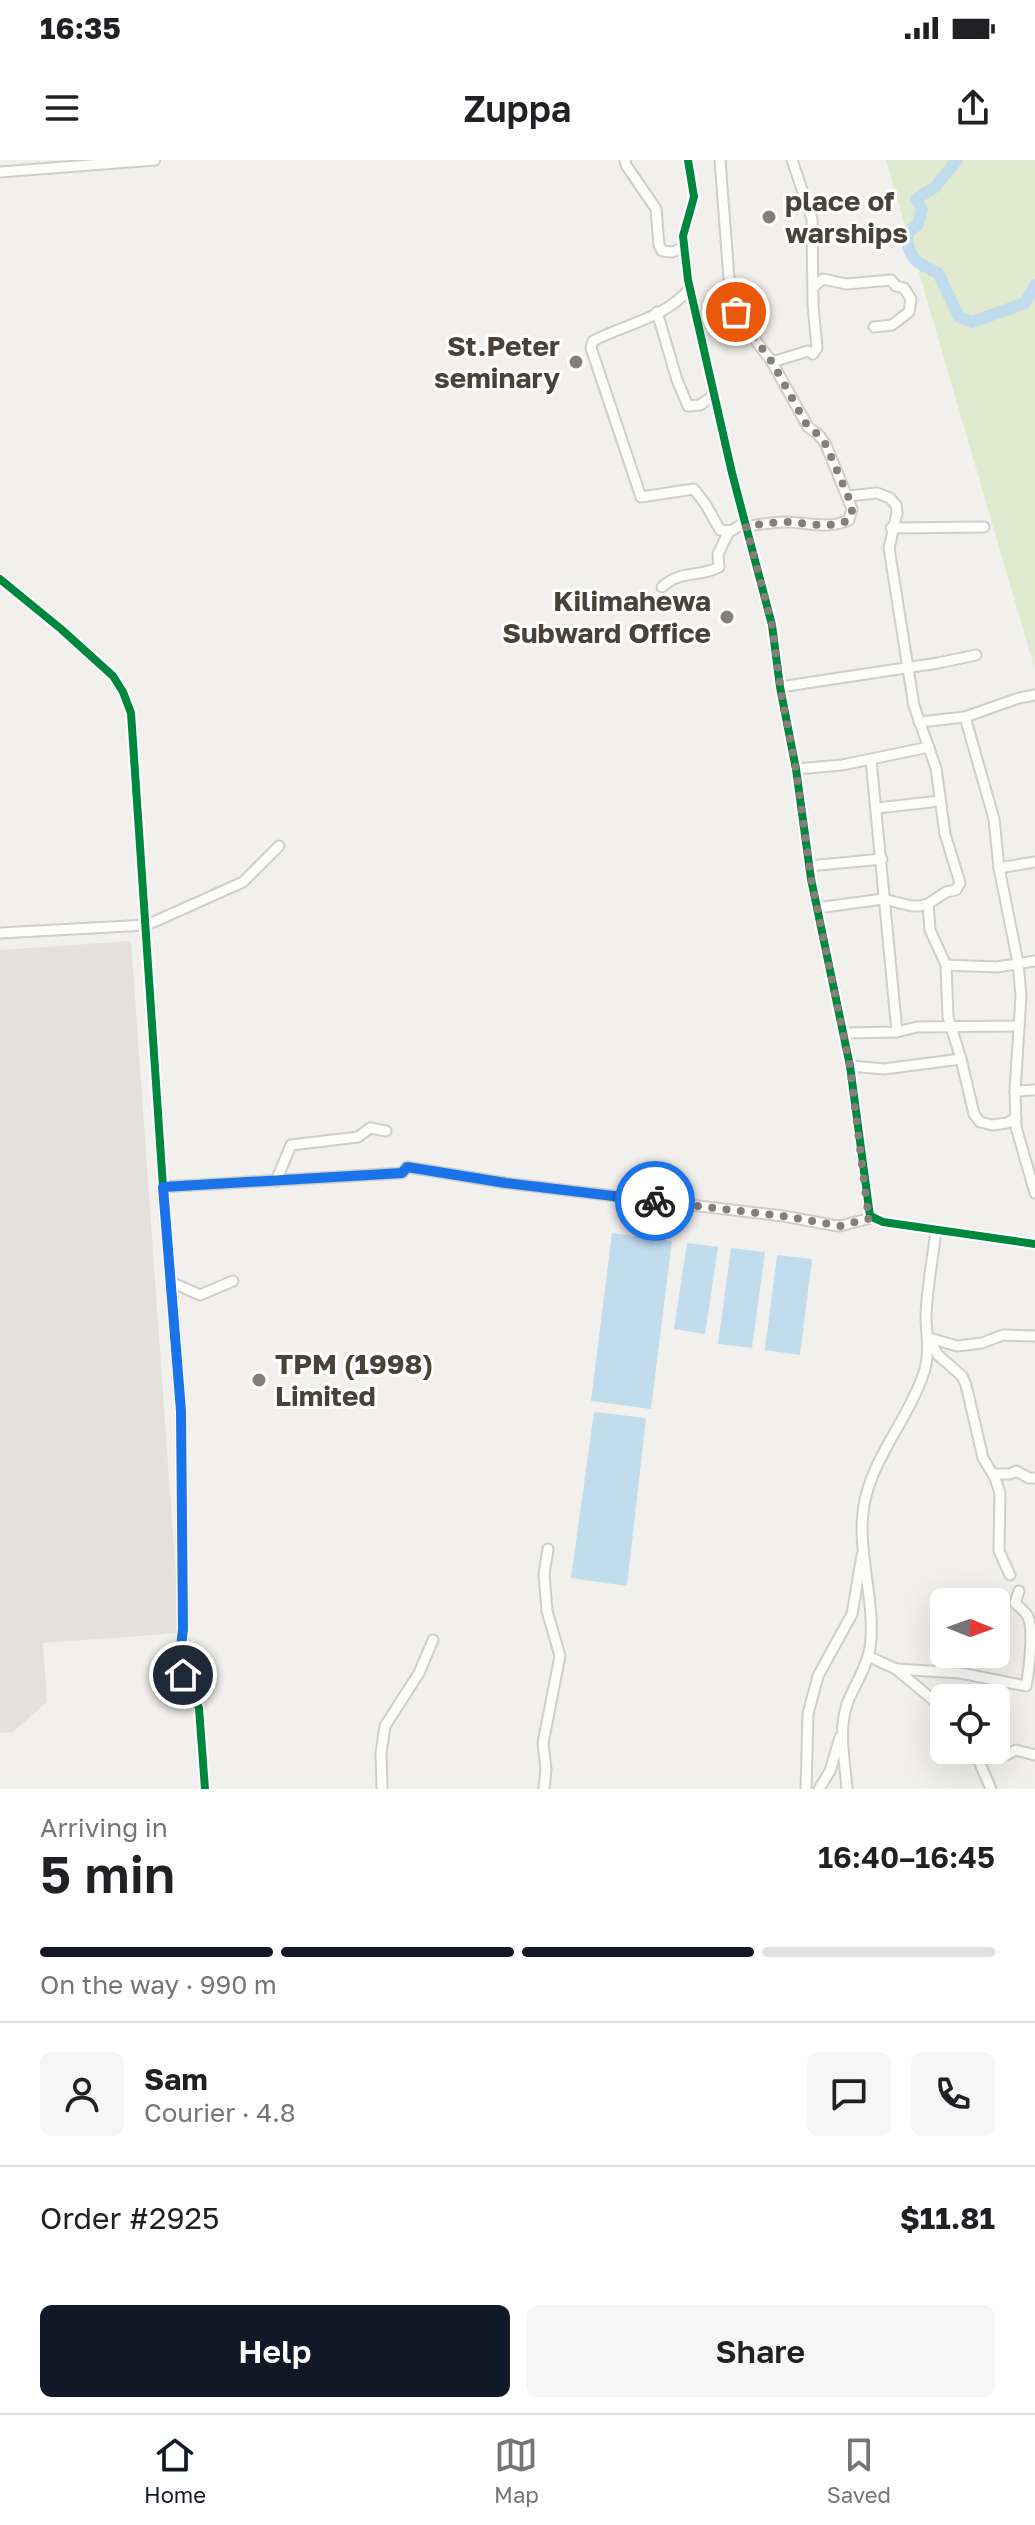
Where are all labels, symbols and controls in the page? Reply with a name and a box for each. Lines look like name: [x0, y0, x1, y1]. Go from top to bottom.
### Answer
text: 16:35: [40, 10, 121, 46]
icon: menu: [40, 86, 84, 130]
icon: share: [951, 86, 995, 130]
text: Zuppa: [463, 87, 572, 130]
place label: place of warships: [785, 184, 908, 249]
marker: place of warships: [760, 208, 778, 226]
pin: [702, 278, 770, 346]
icon: bag: [714, 290, 758, 334]
place label: St.Peter seminary: [434, 329, 560, 394]
marker: St.Peter seminary: [567, 353, 585, 371]
place label: Kilimahewa Subward Office: [502, 584, 711, 649]
marker: Kilimahewa Subward Office: [718, 608, 736, 626]
courier: [615, 1161, 695, 1241]
icon: bike: [633, 1179, 677, 1223]
place label: TPM (1998) Limited: [275, 1347, 433, 1412]
marker: TPM (1998) Limited: [250, 1371, 268, 1389]
north arrow: [930, 1588, 1010, 1668]
map controls: [930, 1588, 1010, 1764]
pin: [149, 1641, 217, 1709]
icon: home: [161, 1653, 205, 1697]
button: locate: [930, 1684, 1010, 1764]
text: Arriving in: [40, 1812, 168, 1843]
text: 16:40–16:45: [818, 1839, 995, 1875]
text: 5 min: [40, 1842, 175, 1904]
text: On the way · 990 m: [40, 1969, 277, 2000]
button: person: [40, 2052, 124, 2136]
button: chat: [807, 2052, 891, 2136]
button: phone: [911, 2052, 995, 2136]
text: Sam: [144, 2061, 208, 2097]
text: Courier · 4.8: [144, 2097, 296, 2128]
text: Order #2925: [40, 2200, 219, 2236]
text: $11.81: [900, 2200, 995, 2236]
button: Help: [40, 2305, 510, 2397]
button: Share: [526, 2305, 995, 2397]
tab: Home: [144, 2433, 206, 2508]
tab: Map: [494, 2433, 539, 2508]
tab: Saved: [827, 2433, 891, 2508]

